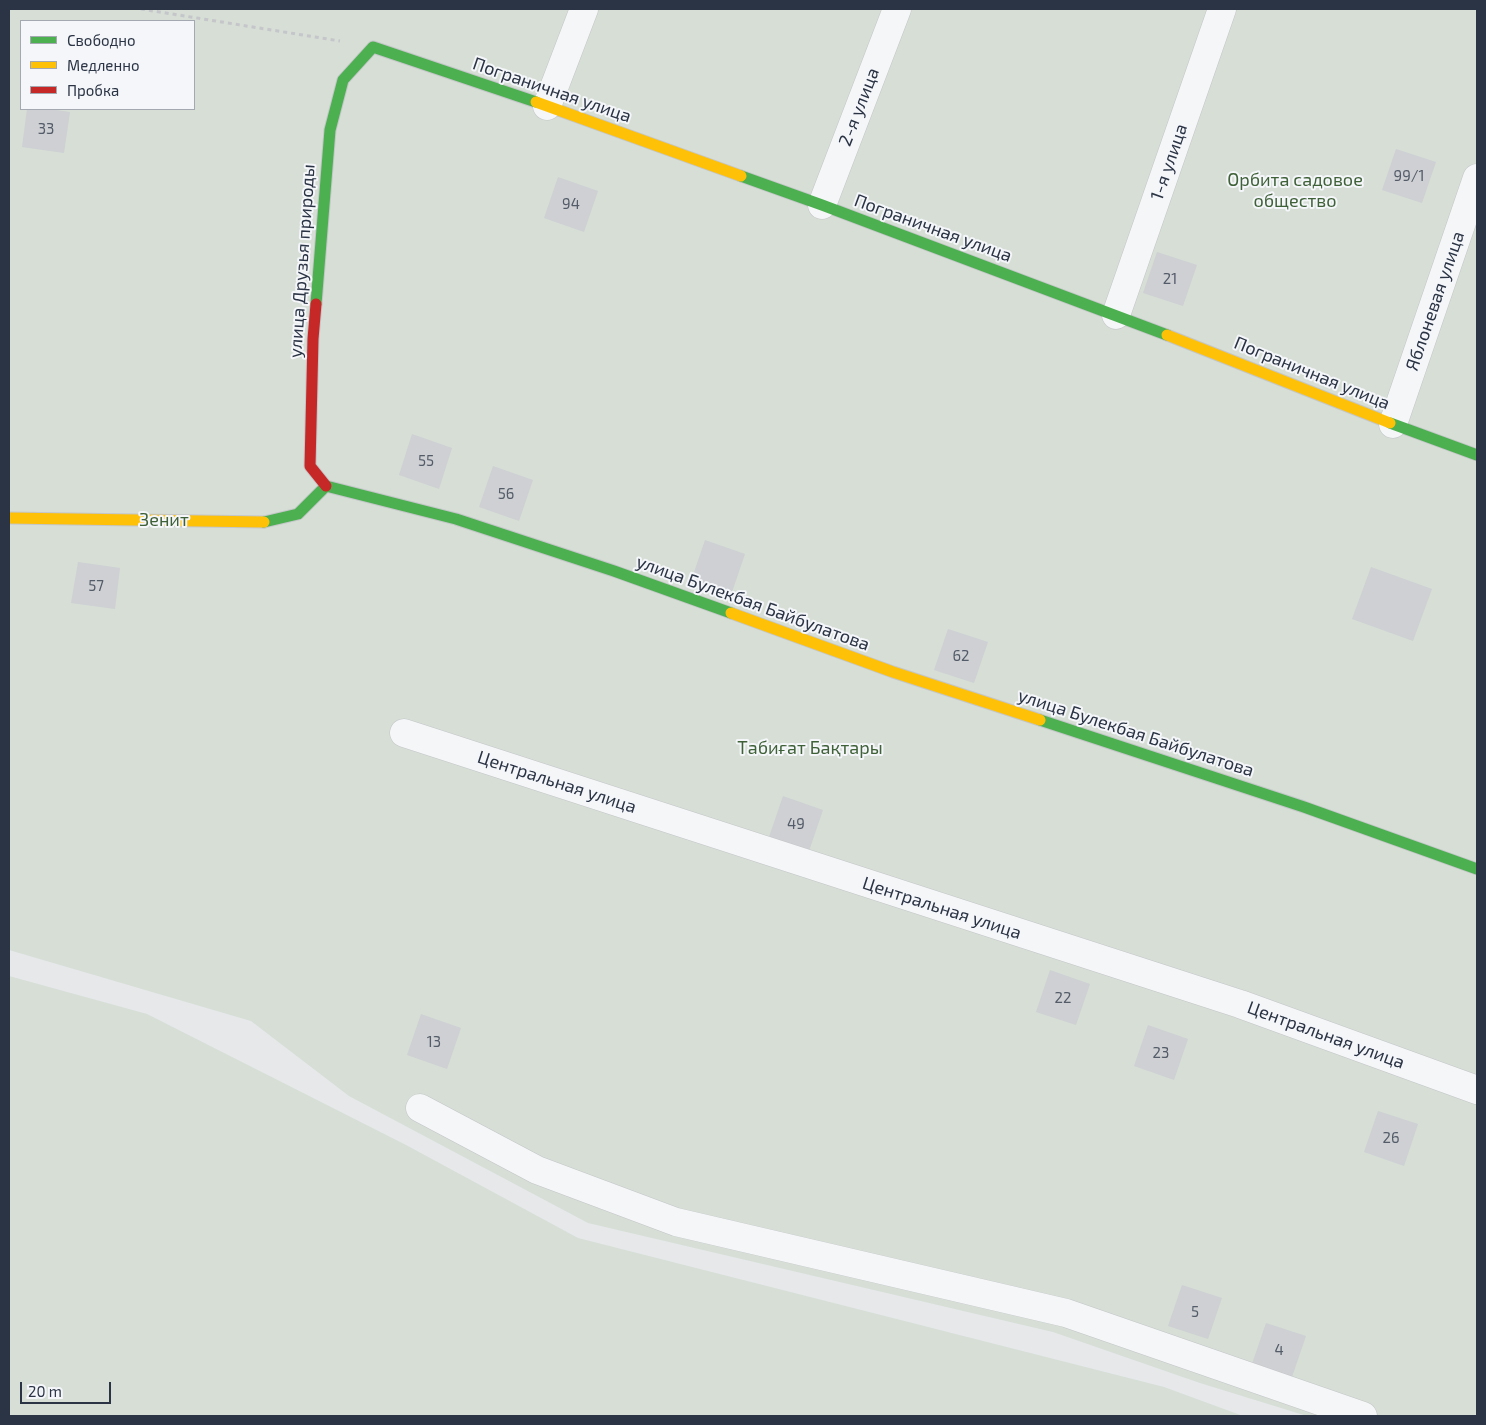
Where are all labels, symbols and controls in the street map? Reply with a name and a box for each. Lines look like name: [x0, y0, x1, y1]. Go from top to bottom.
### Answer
legend: [20, 20, 195, 110]
text: Свободно: [67, 31, 136, 49]
street label: Пограничная улица: [470, 53, 634, 127]
text: Медленно: [67, 56, 140, 74]
street label: 2-я улица: [834, 65, 884, 149]
text: Пробка: [67, 81, 119, 99]
house number: 33: [38, 120, 54, 138]
street label: 1-я улица: [1146, 121, 1192, 203]
street label: улица Друзья природы: [284, 163, 320, 359]
house number: 99/1: [1394, 167, 1424, 185]
park label: Орбита садовое общество: [1227, 169, 1363, 212]
street label: Пограничная улица: [851, 189, 1015, 267]
house number: 94: [562, 195, 580, 213]
street label: Яблоневая улица: [1401, 228, 1469, 374]
house number: 21: [1163, 270, 1177, 288]
street label: Пограничная улица: [1231, 332, 1393, 414]
house number: 55: [418, 452, 434, 470]
house number: 56: [498, 485, 514, 503]
park label: Зенит: [139, 509, 189, 531]
street label: улица Булекбая Байбулатова: [633, 551, 873, 655]
house number: 57: [88, 577, 104, 595]
house number: 62: [952, 647, 970, 665]
street label: улица Булекбая Байбулатова: [1015, 685, 1257, 781]
park label: Табиғат Бақтары: [737, 737, 883, 759]
street label: Центральная улица: [475, 746, 639, 818]
house number: 49: [787, 815, 805, 833]
street label: Центральная улица: [860, 872, 1024, 944]
house number: 22: [1055, 989, 1071, 1007]
street label: Центральная улица: [1244, 997, 1408, 1073]
house number: 13: [427, 1033, 441, 1051]
house number: 23: [1153, 1044, 1169, 1062]
house number: 26: [1382, 1129, 1400, 1147]
house number: 5: [1191, 1303, 1199, 1321]
house number: 4: [1274, 1341, 1284, 1359]
scale bar: [22, 1372, 114, 1404]
text: 20 m: [28, 1382, 62, 1400]

